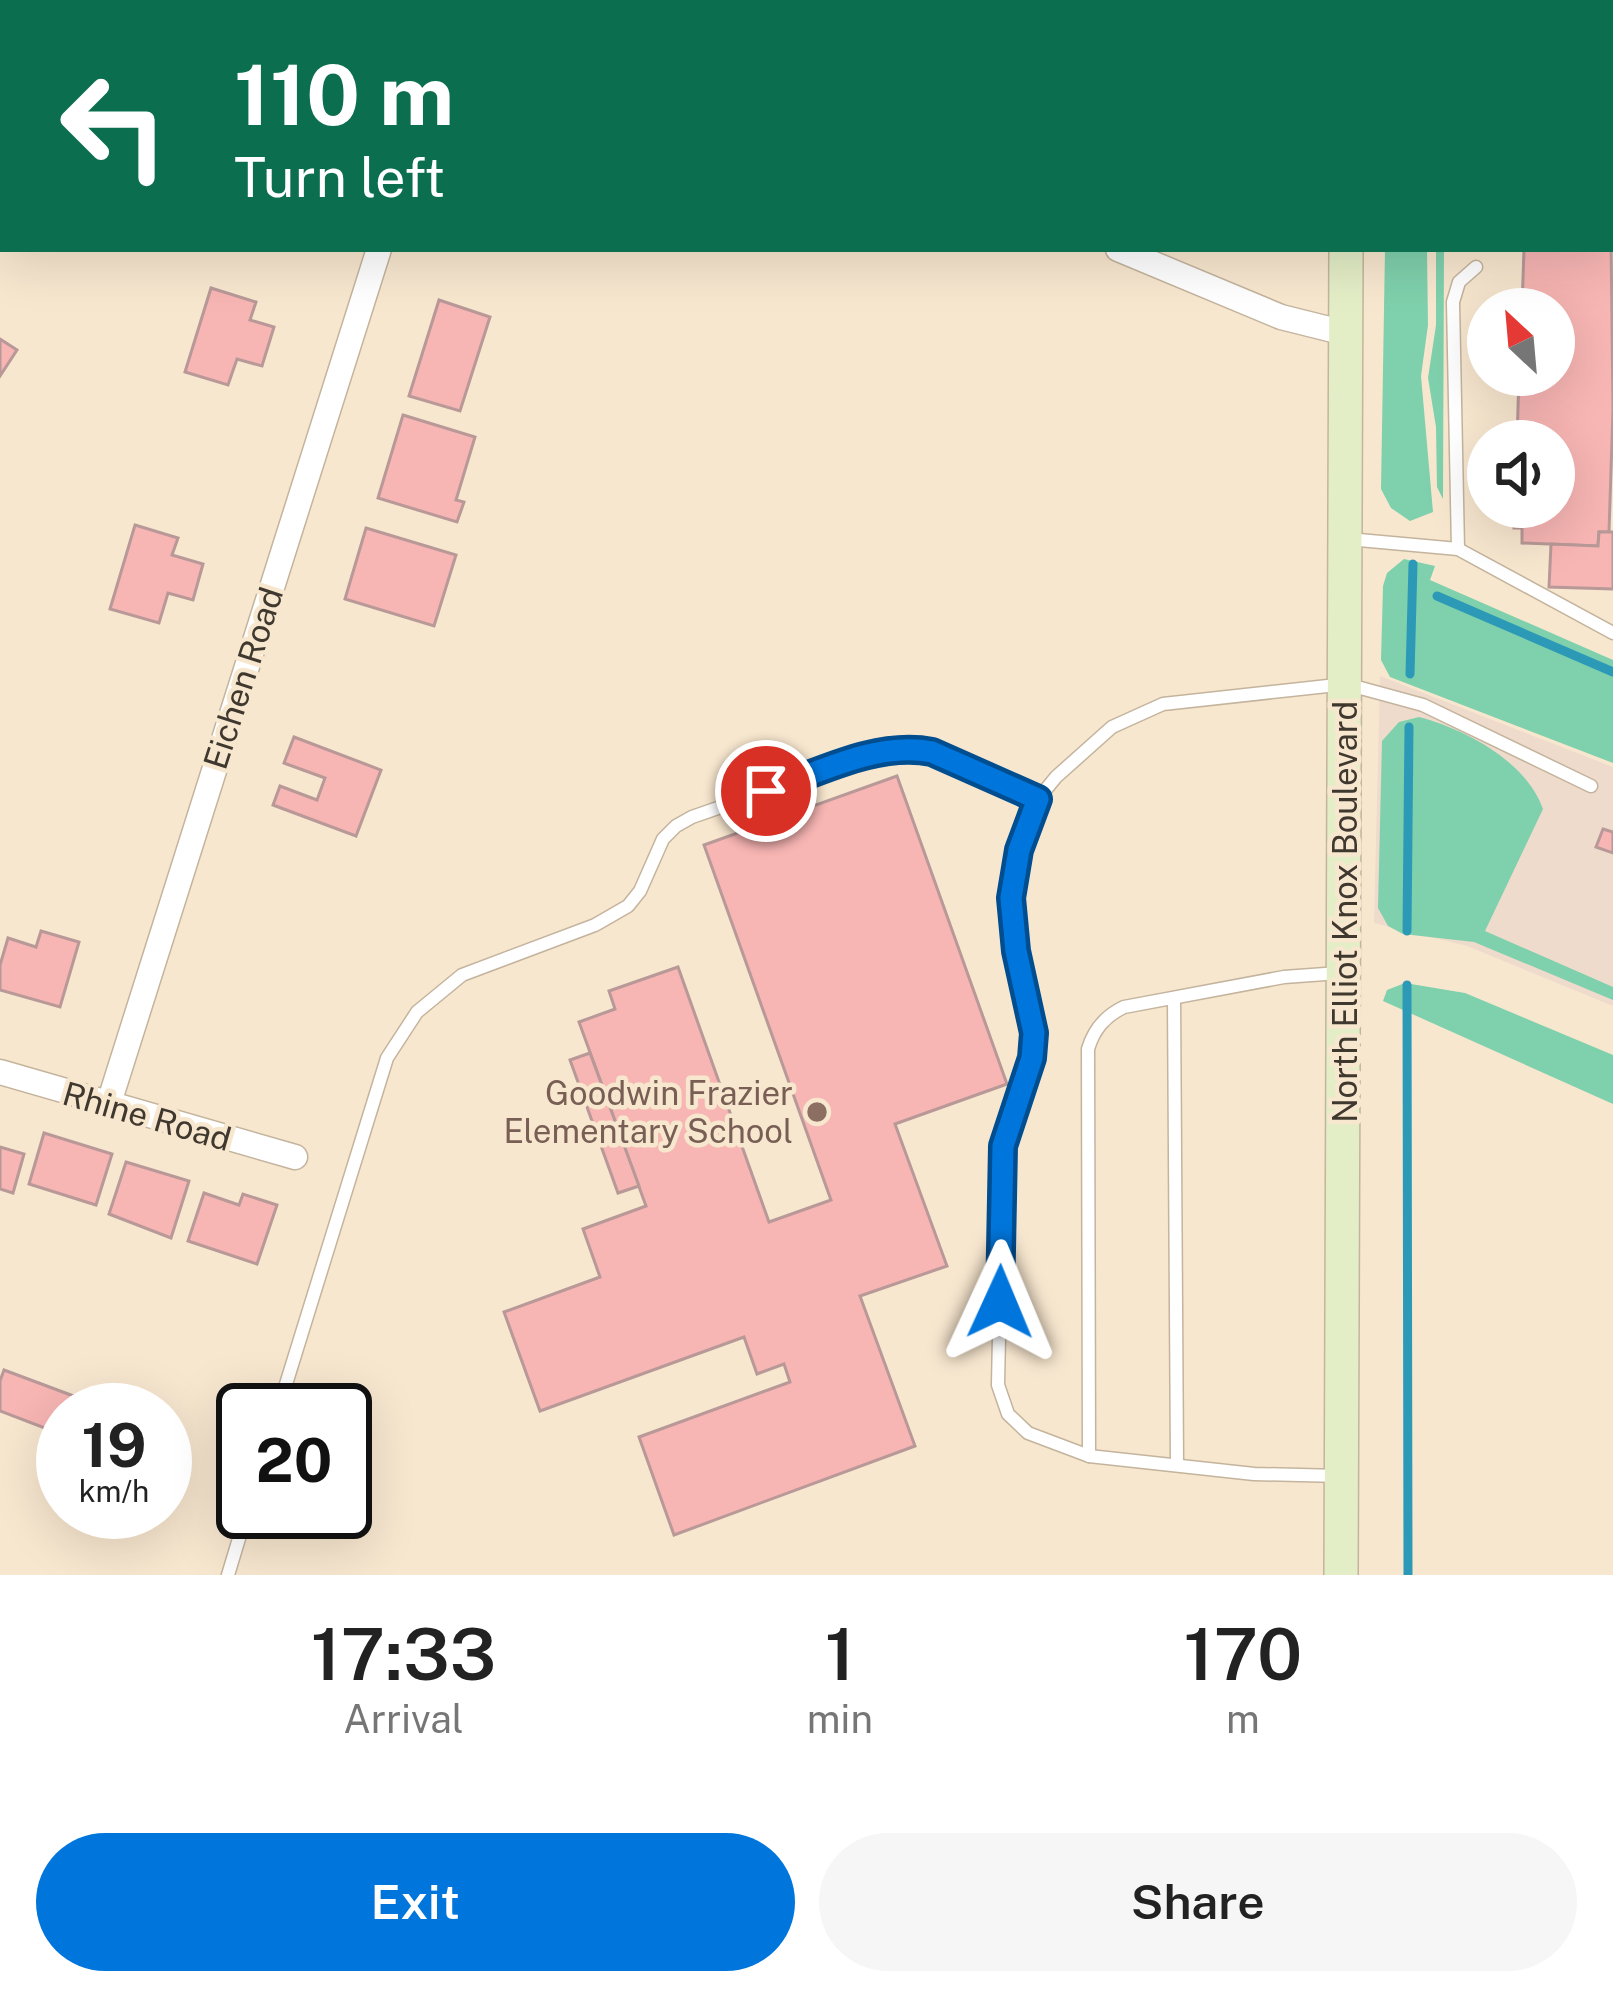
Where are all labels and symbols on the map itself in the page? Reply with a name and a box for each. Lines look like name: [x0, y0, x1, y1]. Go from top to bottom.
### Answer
north arrow: [1467, 288, 1575, 396]
street label: Eichen Road: [196, 582, 290, 774]
street label: North Elliot Knox Boulevard: [1326, 701, 1364, 1123]
pin: [715, 740, 817, 842]
street label: Rhine Road: [59, 1074, 235, 1158]
place label: Goodwin Frazier Elementary School: [503, 1074, 793, 1150]
marker: Goodwin Frazier Elementary School: [804, 1099, 830, 1125]
position arrow: [937, 1239, 1063, 1365]
speed limit sign: 20: [216, 1383, 372, 1539]

